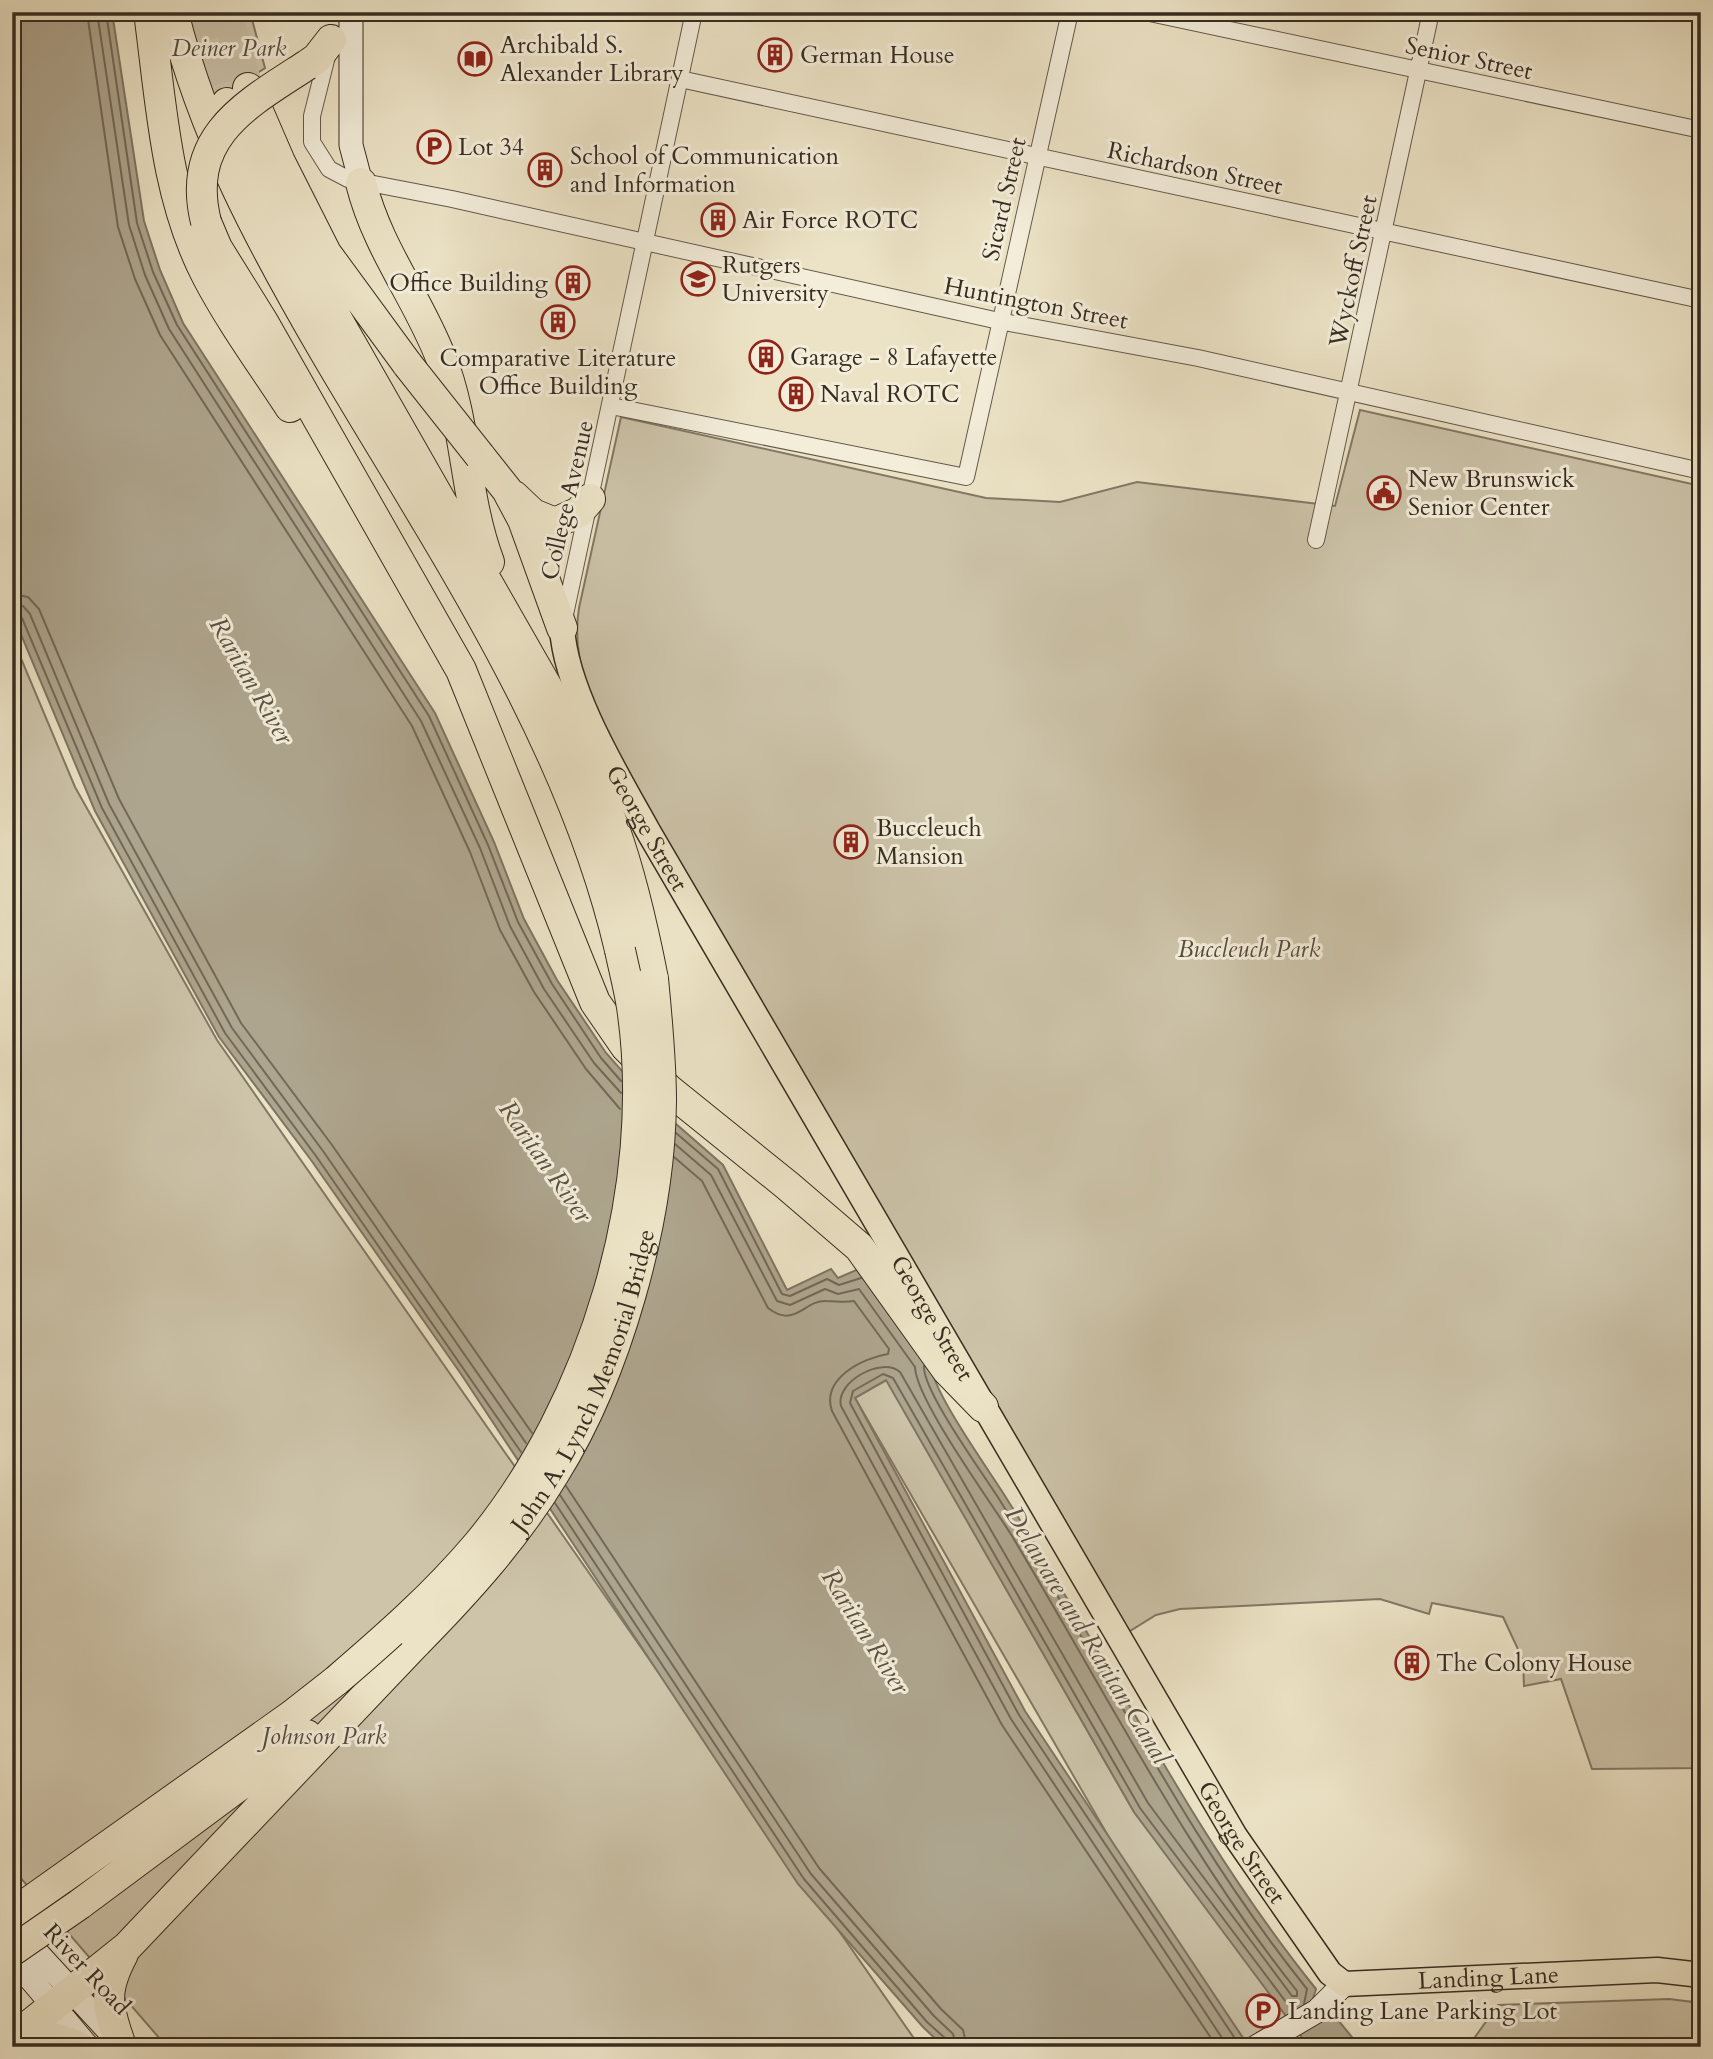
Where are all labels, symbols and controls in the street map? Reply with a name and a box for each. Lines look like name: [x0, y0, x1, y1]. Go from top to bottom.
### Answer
place label: Archibald S. Alexander Library: [500, 29, 684, 90]
street label: Senior Street: [1402, 29, 1536, 88]
park label: Deiner Park: [172, 32, 287, 65]
building icon: German House: [756, 36, 794, 74]
place label: German House: [800, 39, 955, 72]
library icon: Archibald S. Alexander Library: [456, 40, 494, 78]
parking icon: Lot 34: [415, 128, 453, 166]
place label: Lot 34: [458, 131, 524, 164]
street label: Sicard Street: [974, 134, 1035, 264]
street label: Richardson Street: [1104, 134, 1286, 203]
place label: School of Communication and Information: [570, 140, 839, 201]
building icon: School of Communication and Information: [526, 151, 564, 189]
street label: Wyckoff Street: [1321, 192, 1386, 351]
building icon: Air Force ROTC: [699, 201, 737, 239]
place label: Air Force ROTC: [742, 204, 918, 237]
place label: Rutgers University: [722, 249, 829, 310]
school or university icon: Rutgers University: [679, 260, 717, 298]
building icon: Office Building: [554, 264, 592, 302]
place label: Office Building: [389, 267, 549, 300]
street label: Huntington Street: [941, 269, 1131, 338]
building icon: Comparative Literature Office Building: [539, 303, 577, 341]
building icon: Garage - 8 Lafayette: [747, 338, 785, 376]
place label: Garage - 8 Lafayette: [790, 341, 997, 374]
place label: Comparative Literature Office Building: [440, 342, 677, 403]
building icon: Naval ROTC: [777, 375, 815, 413]
place label: Naval ROTC: [820, 378, 959, 411]
street label: College Avenue: [533, 417, 602, 583]
place label: New Brunswick Senior Center: [1408, 463, 1575, 524]
public building icon: New Brunswick Senior Center: [1365, 474, 1403, 512]
water label: Raritan River: [201, 610, 303, 752]
street label: George Street: [598, 759, 696, 898]
place label: Buccleuch Mansion: [876, 812, 982, 873]
building icon: Buccleuch Mansion: [832, 823, 870, 861]
park label: Buccleuch Park: [1178, 933, 1320, 966]
water label: Raritan River: [491, 1093, 601, 1230]
street label: John A. Lynch Memorial Bridge: [502, 1226, 663, 1542]
street label: George Street: [882, 1249, 982, 1387]
water label: Delaware and Raritan Canal: [996, 1500, 1179, 1772]
water label: Raritan River: [813, 1562, 919, 1702]
building icon: The Colony House: [1393, 1644, 1431, 1682]
place label: The Colony House: [1436, 1647, 1632, 1680]
park label: Johnson Park: [257, 1720, 386, 1753]
street label: George Street: [1190, 1775, 1293, 1911]
street label: River Road: [36, 1916, 138, 2023]
street label: Landing Lane: [1417, 1958, 1560, 1998]
parking icon: Landing Lane Parking Lot: [1244, 1992, 1282, 2030]
place label: Landing Lane Parking Lot: [1288, 1995, 1557, 2028]

